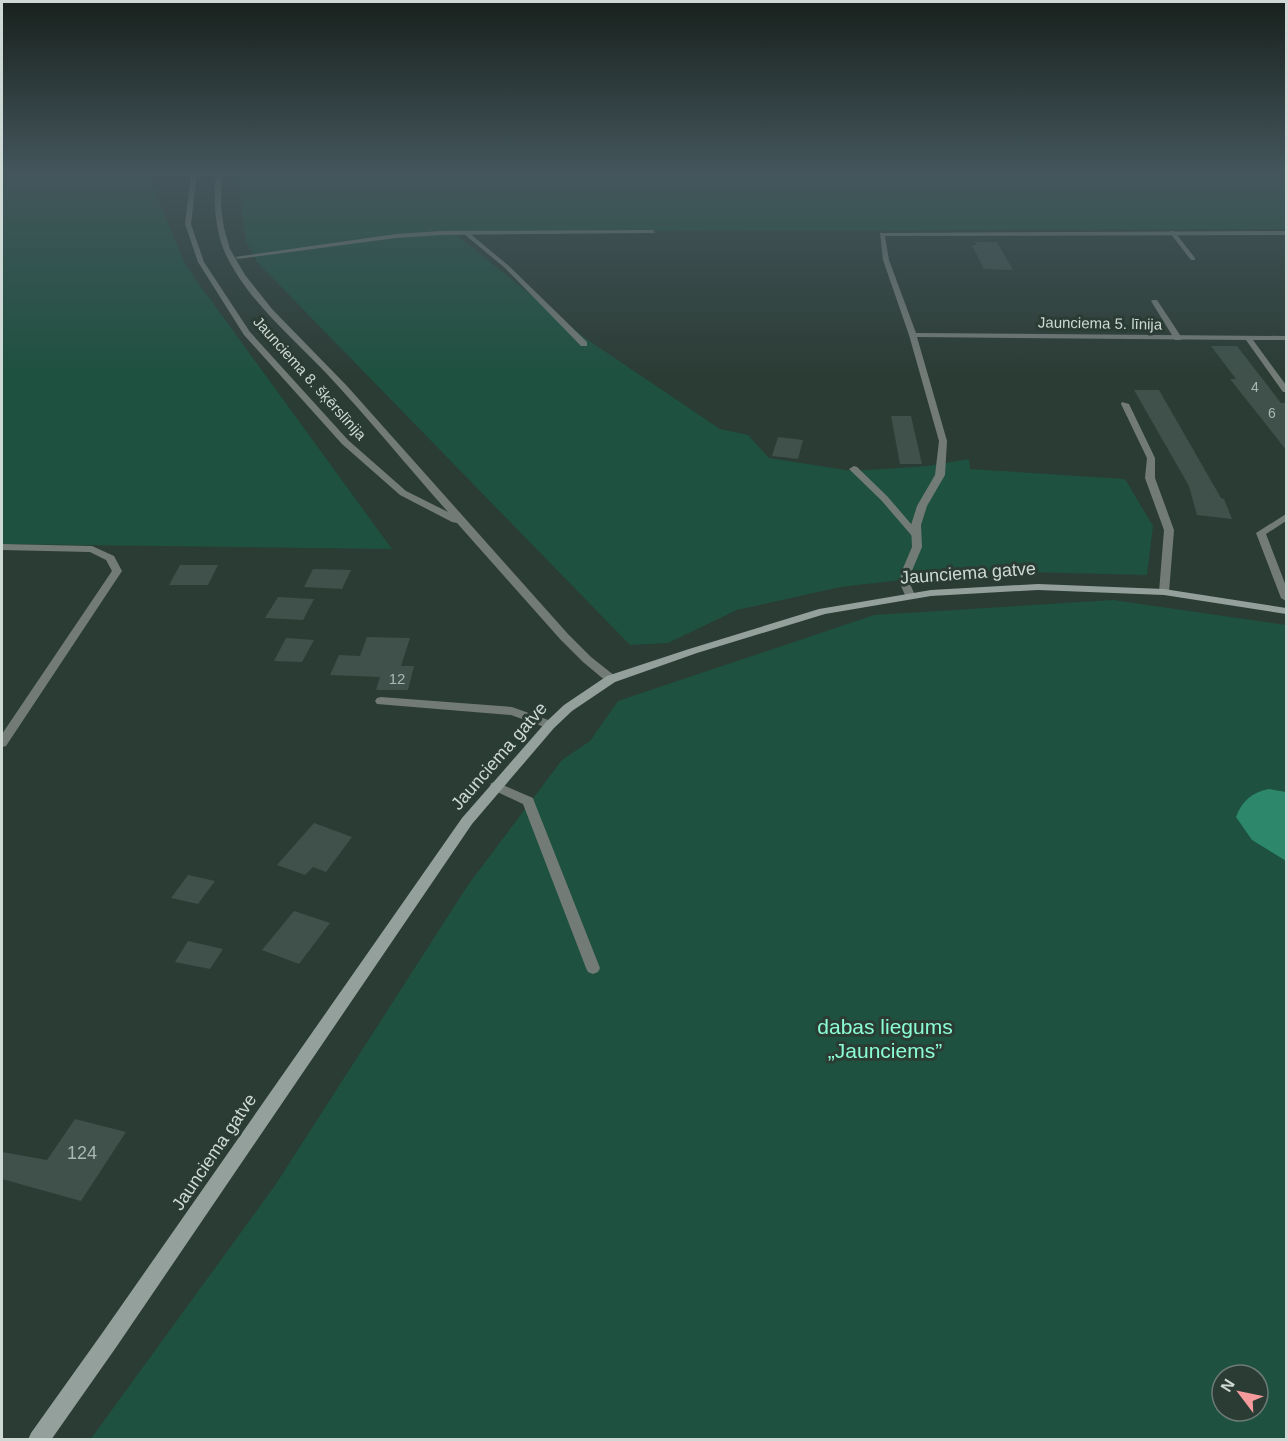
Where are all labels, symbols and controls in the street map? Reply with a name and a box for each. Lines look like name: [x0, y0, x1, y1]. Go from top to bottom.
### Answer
street label: Jaunciema 8. šķērslīnija: [250, 313, 370, 444]
street label: Jaunciema 5. līnija: [1038, 313, 1163, 333]
house number: 4: [1251, 379, 1259, 395]
house number: 6: [1268, 405, 1276, 421]
street label: Jaunciema gatve: [899, 558, 1037, 588]
house number: 12: [389, 670, 405, 687]
street label: Jaunciema gatve: [447, 698, 551, 814]
park label: dabas liegums „Jaunciems”: [817, 1015, 953, 1062]
street label: Jaunciema gatve: [168, 1090, 260, 1214]
house number: 124: [67, 1143, 97, 1163]
north arrow: [1210, 1363, 1270, 1423]
text: N: [1217, 1376, 1238, 1395]

